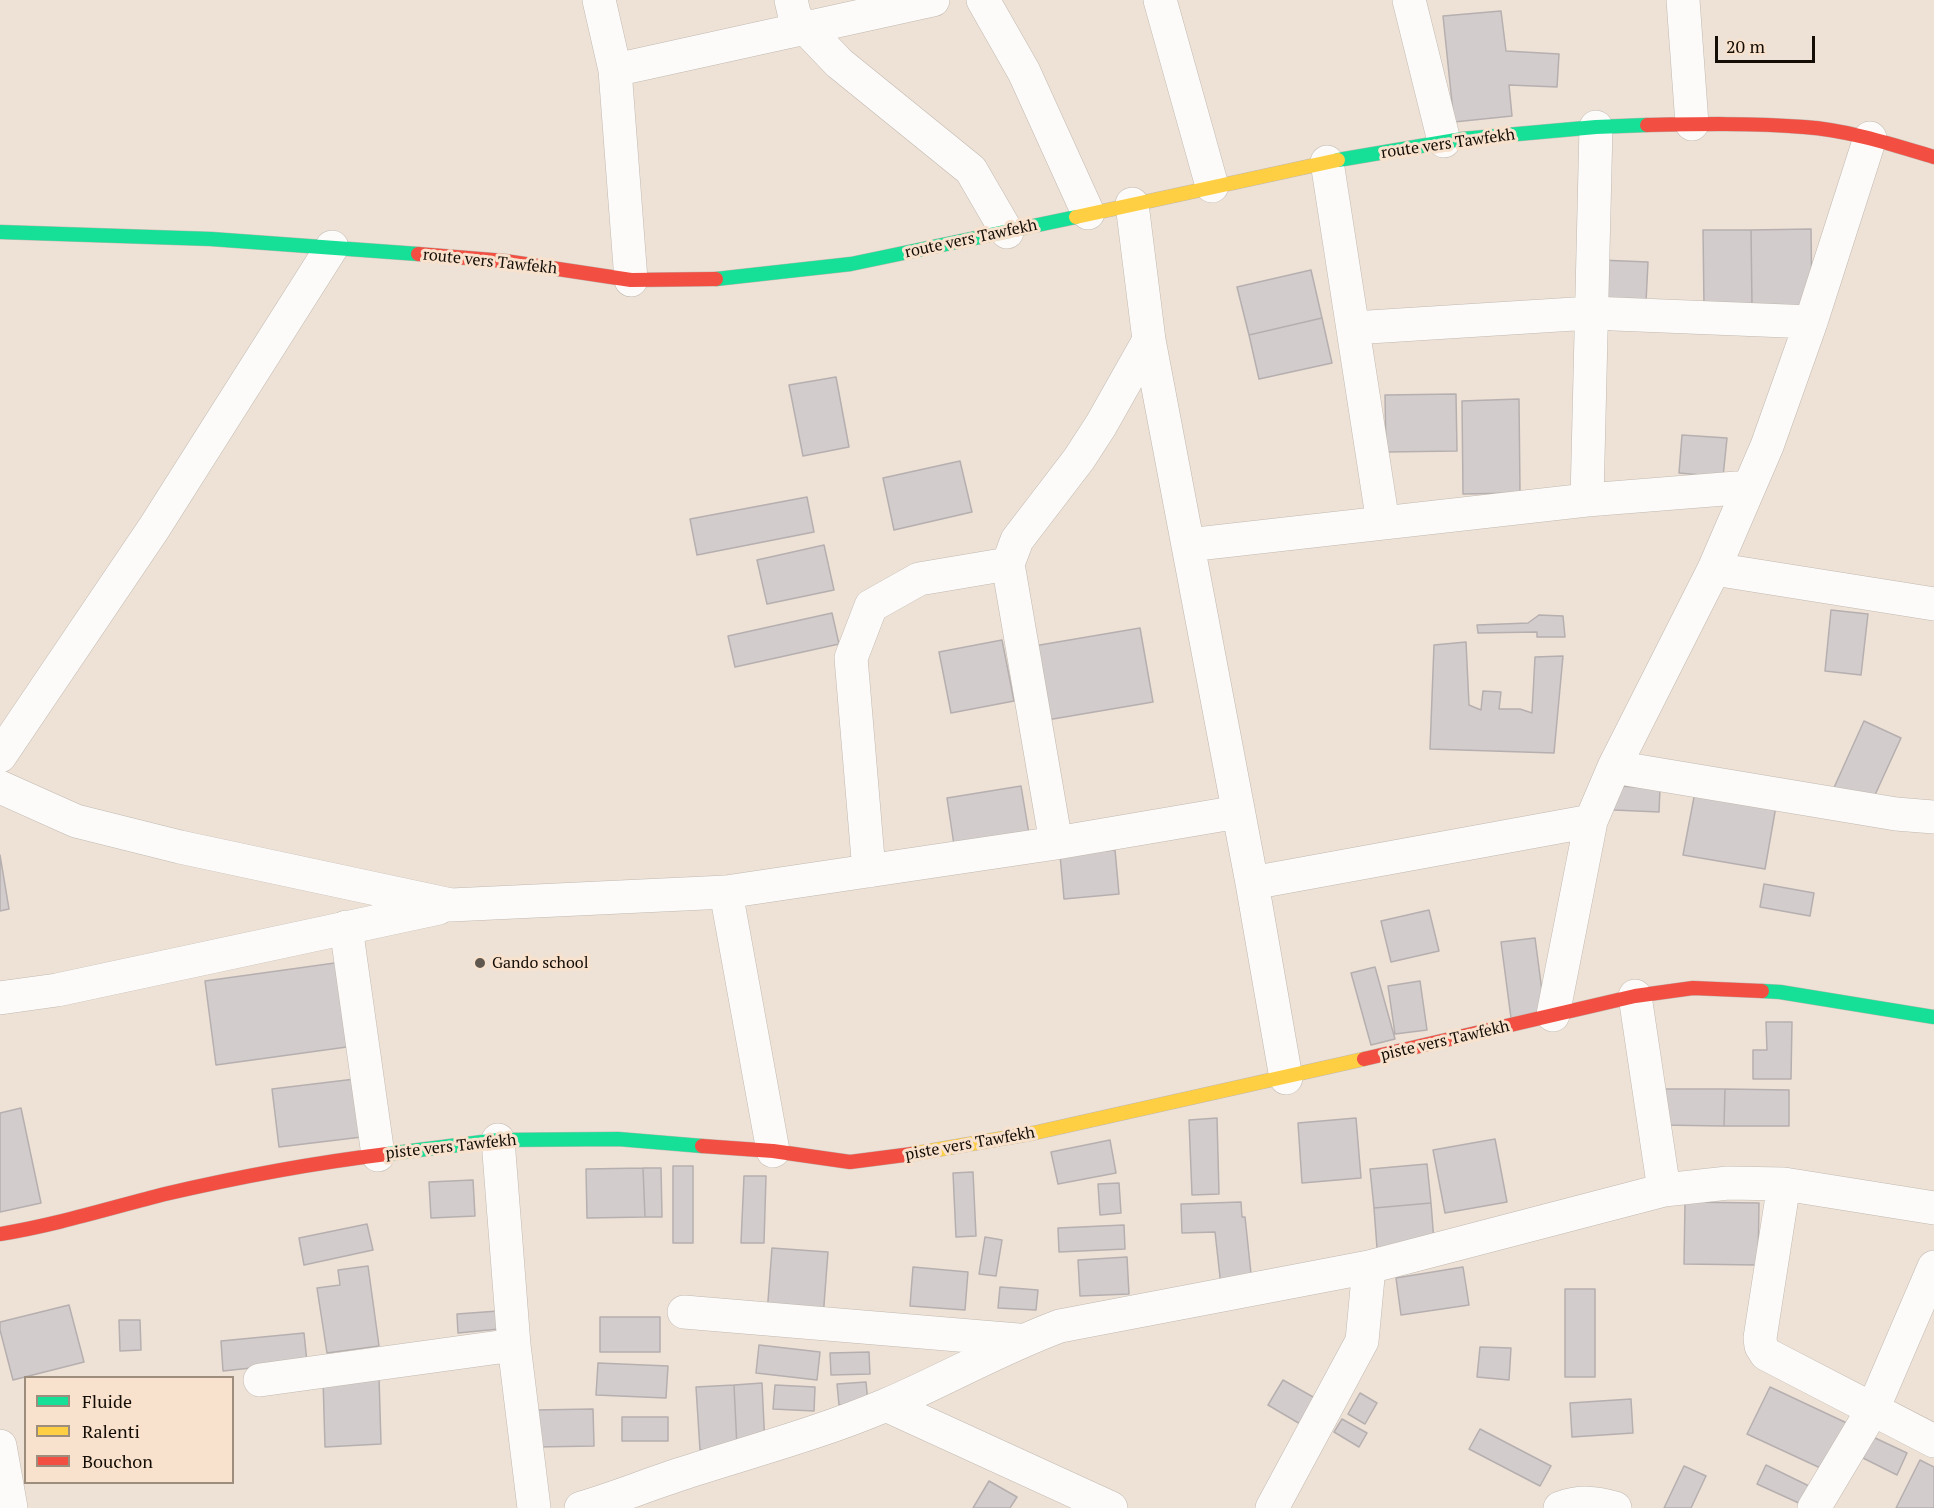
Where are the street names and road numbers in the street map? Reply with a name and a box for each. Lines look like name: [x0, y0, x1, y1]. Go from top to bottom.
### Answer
street label: route vers Tawfekh: [1380, 125, 1516, 163]
street label: route vers Tawfekh: [903, 216, 1039, 262]
street label: route vers Tawfekh: [422, 245, 558, 279]
street label: piste vers Tawfekh: [1379, 1017, 1511, 1065]
street label: piste vers Tawfekh: [904, 1123, 1036, 1165]
street label: piste vers Tawfekh: [385, 1131, 517, 1163]

